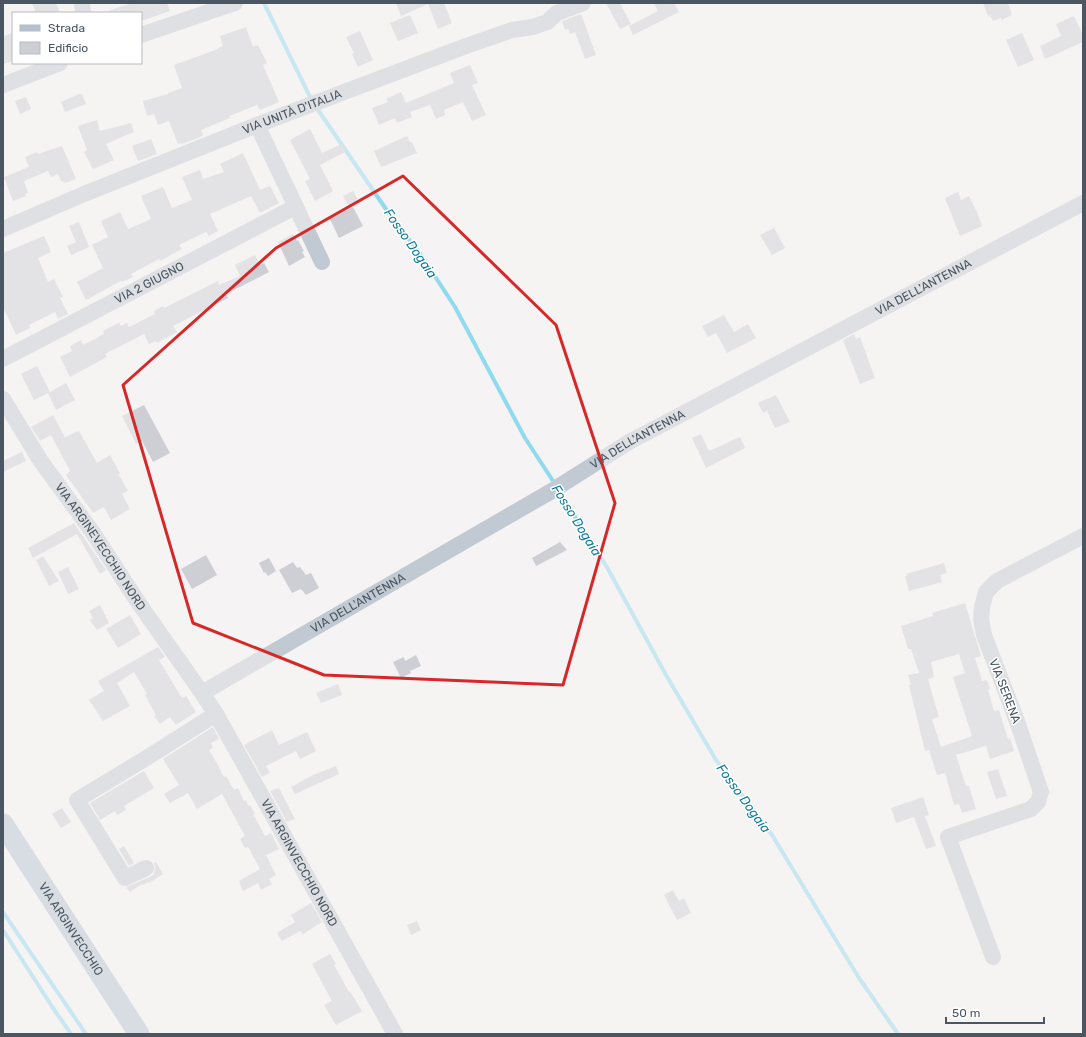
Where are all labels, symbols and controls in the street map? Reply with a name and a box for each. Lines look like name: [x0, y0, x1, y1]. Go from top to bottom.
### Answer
legend: [12, 12, 142, 64]
text: Strada: [48, 21, 85, 35]
text: Edificio: [48, 41, 88, 55]
street label: VIA UNITÀ D'ITALIA: [240, 87, 344, 137]
water label: Fosso Dogaia: [380, 206, 440, 282]
street label: VIA DELL'ANTENNA: [873, 256, 974, 318]
street label: VIA 2 GIUGNO: [112, 259, 186, 307]
street label: VIA DELL'ANTENNA: [587, 407, 687, 472]
street label: VIA ARGINEVECCHIO NORD: [52, 480, 149, 613]
water label: Fosso Dogaia: [548, 482, 605, 560]
street label: VIA DELL'ANTENNA: [308, 570, 408, 636]
street label: VIA SERENA: [986, 657, 1024, 725]
water label: Fosso Dogaia: [713, 761, 774, 837]
street label: VIA ARGINVECCHIO NORD: [258, 797, 340, 929]
street label: VIA ARGINVECCHIO: [36, 880, 106, 978]
scale bar: [946, 999, 1044, 1025]
text: 50 m: [952, 1006, 980, 1020]

